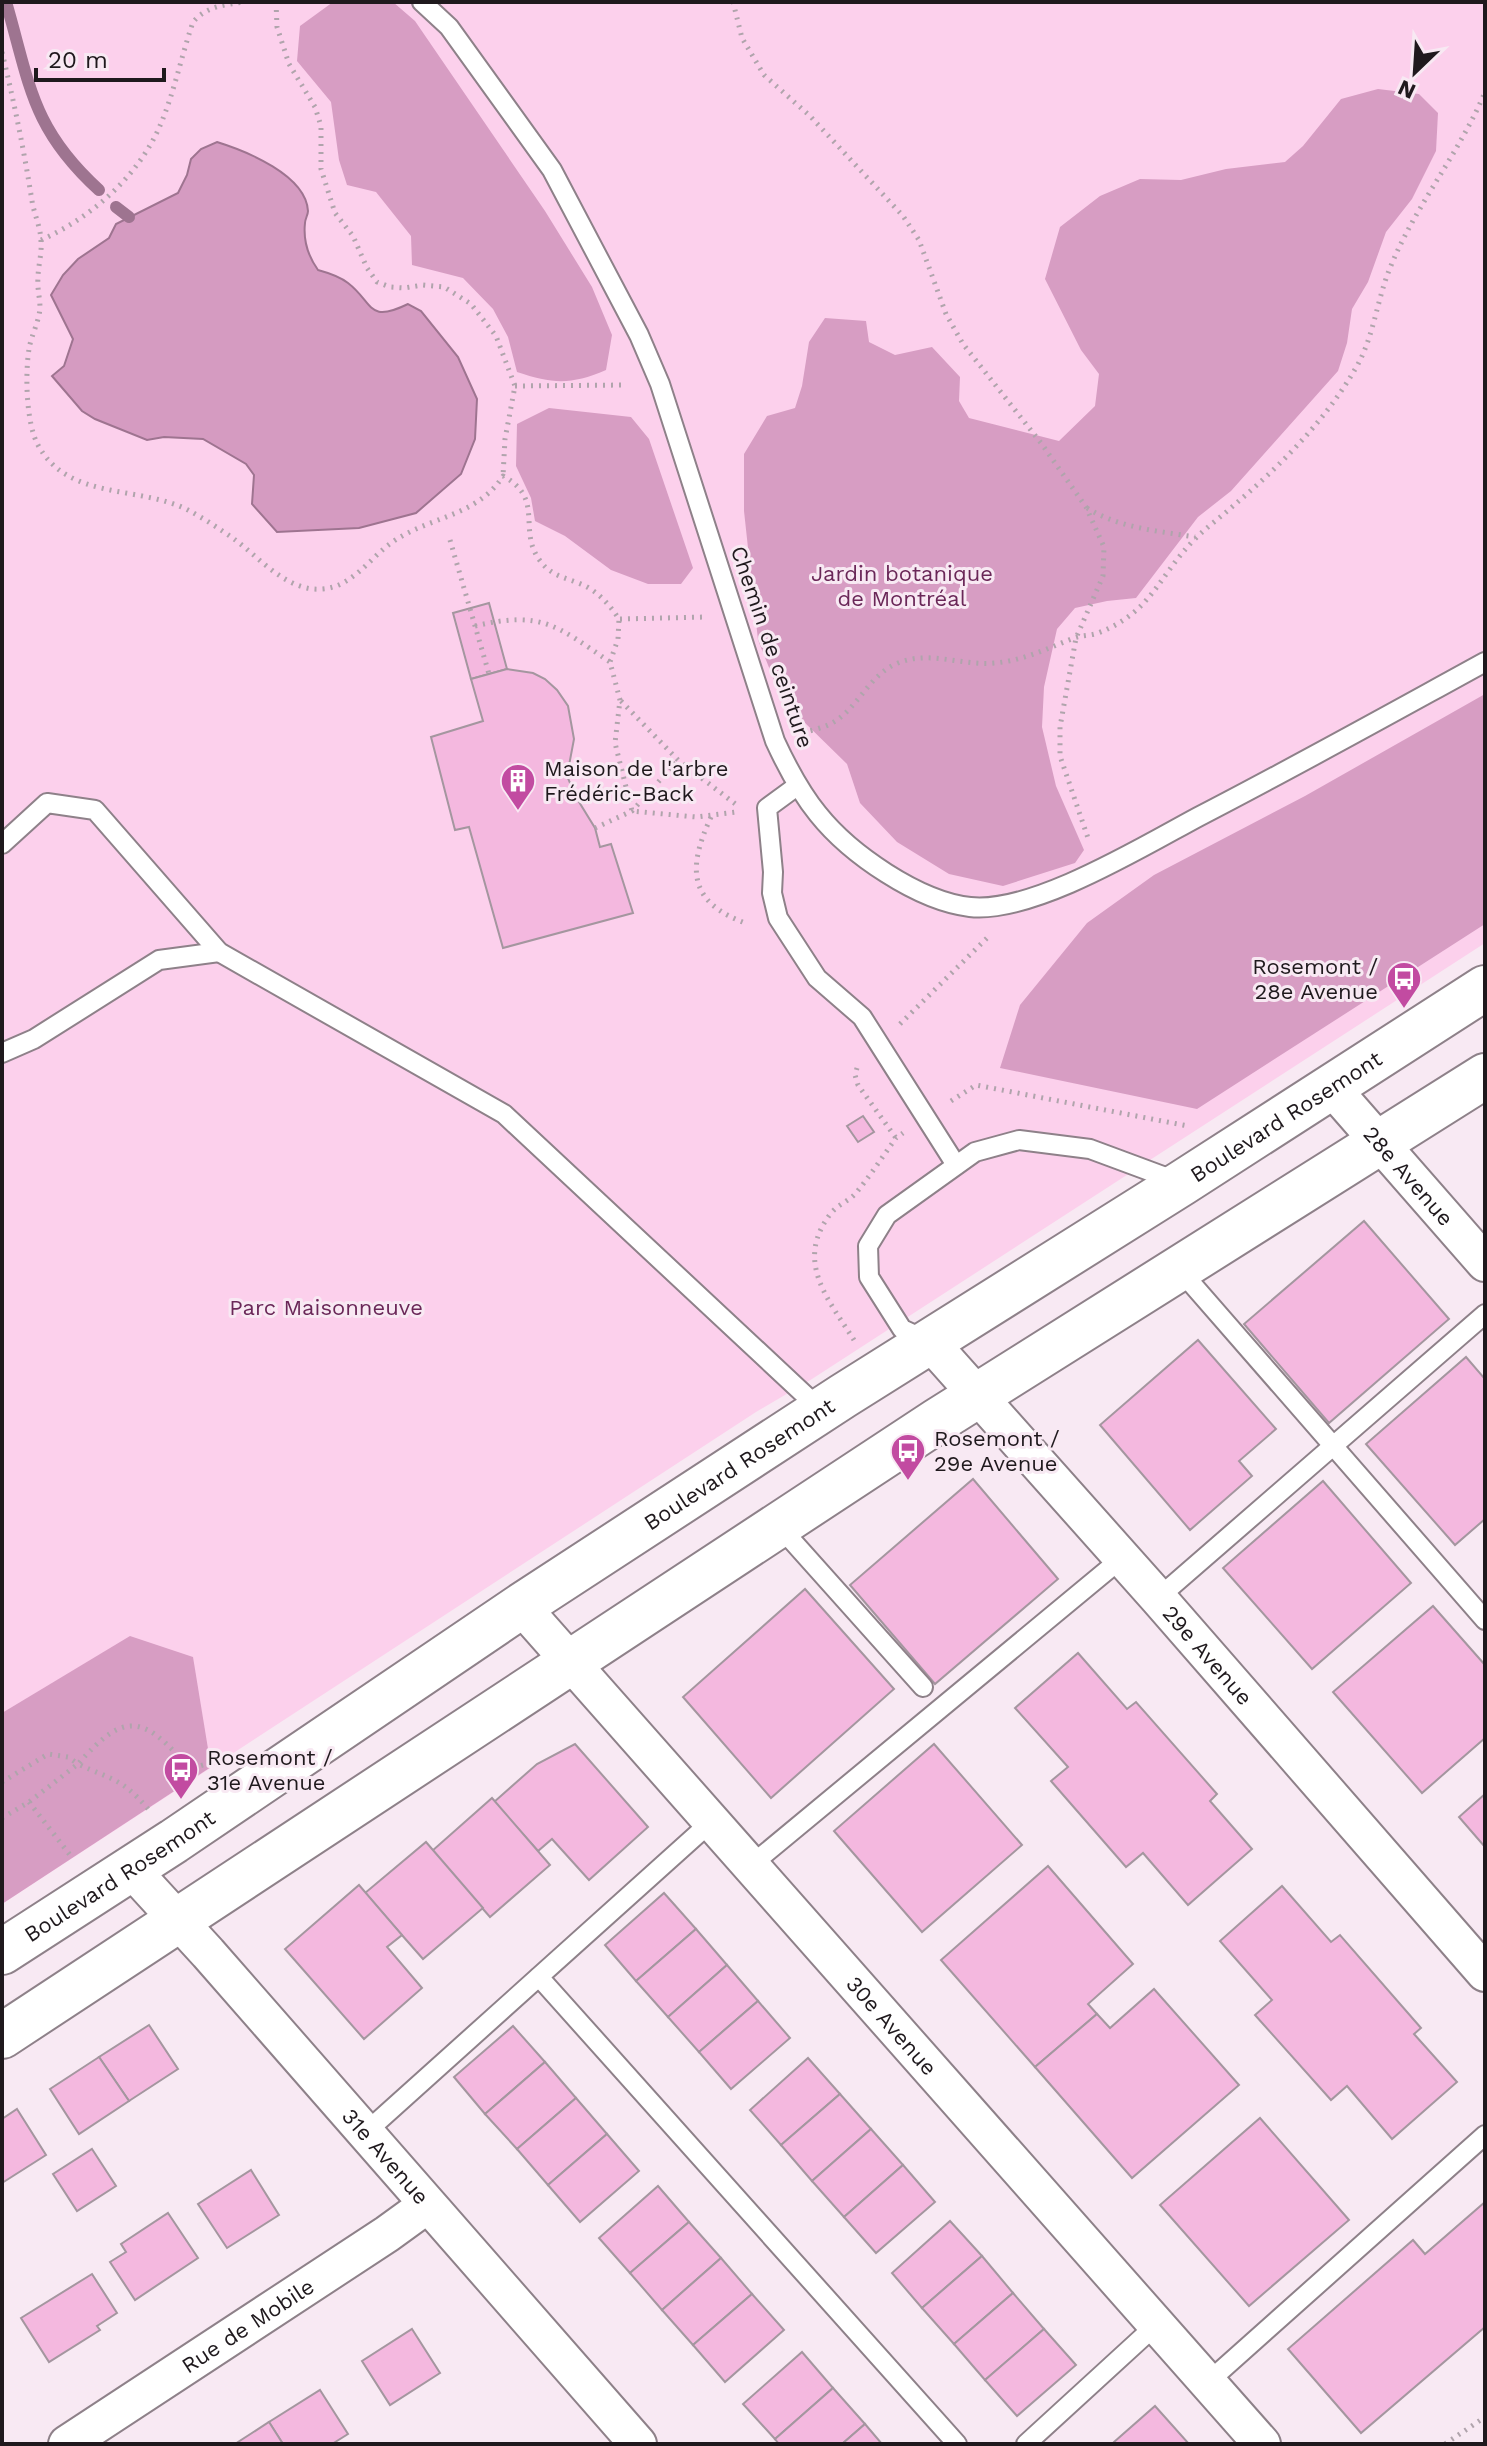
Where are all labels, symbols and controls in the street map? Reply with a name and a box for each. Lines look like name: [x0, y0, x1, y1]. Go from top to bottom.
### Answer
scale bar: [36, 32, 164, 82]
north arrow: [1375, 32, 1455, 112]
text: 20 m: [48, 46, 108, 74]
text: N: [1394, 75, 1419, 104]
street label: Chemin de ceinture: [726, 543, 818, 751]
park label: Jardin botanique de Montréal: [811, 561, 993, 611]
place label: Maison de l'arbre Frédéric-Back: [544, 756, 728, 806]
building icon: Maison de l'arbre Frédéric-Back: [499, 762, 537, 812]
place label: Rosemont / 28e Avenue: [1252, 954, 1378, 1004]
bus stop icon: Rosemont / 28e Avenue: [1385, 960, 1423, 1010]
street label: Boulevard Rosemont: [1185, 1046, 1386, 1187]
street label: 28e Avenue: [1359, 1121, 1459, 1231]
park label: Parc Maisonneuve: [229, 1295, 423, 1320]
street label: Boulevard Rosemont: [639, 1393, 839, 1535]
place label: Rosemont / 29e Avenue: [934, 1426, 1060, 1476]
bus stop icon: Rosemont / 29e Avenue: [889, 1432, 927, 1482]
street label: 29e Avenue: [1158, 1600, 1258, 1710]
place label: Rosemont / 31e Avenue: [207, 1745, 333, 1795]
bus stop icon: Rosemont / 31e Avenue: [162, 1751, 200, 1801]
street label: Boulevard Rosemont: [19, 1805, 220, 1947]
street label: 30e Avenue: [842, 1971, 942, 2080]
street label: 31e Avenue: [337, 2103, 434, 2209]
street label: Rue de Mobile: [177, 2273, 318, 2378]

